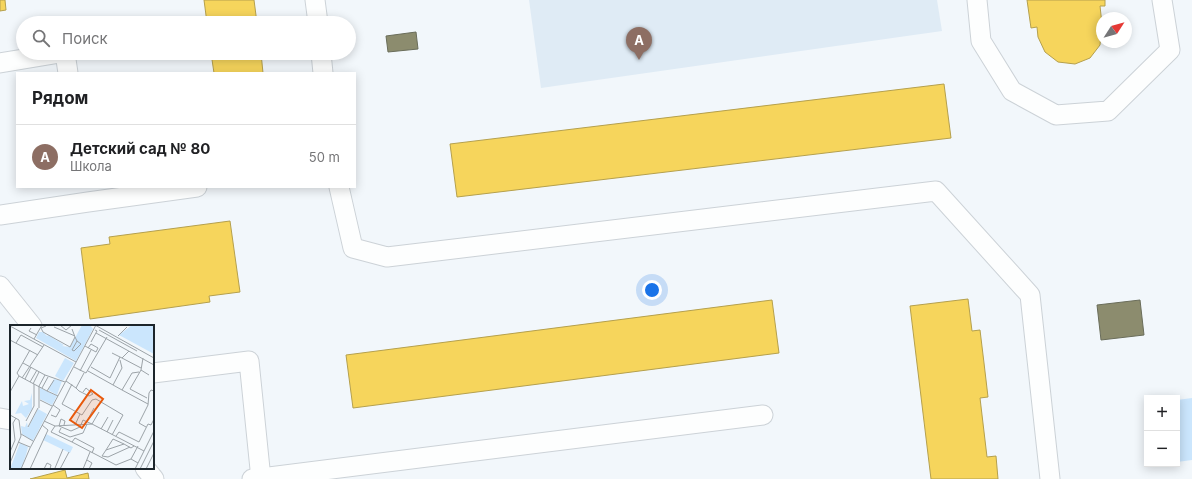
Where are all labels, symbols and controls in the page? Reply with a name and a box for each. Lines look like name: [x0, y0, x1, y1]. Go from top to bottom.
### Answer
north arrow: [1096, 12, 1132, 48]
search box: [16, 16, 356, 60]
icon: search: [30, 27, 52, 49]
pin: A: [626, 27, 652, 60]
text: Поиск: [62, 29, 108, 48]
text: Рядом: [32, 88, 88, 108]
text: Детский сад № 80: [70, 139, 210, 158]
text: A: [40, 149, 50, 165]
text: 50 m: [309, 149, 340, 165]
text: Школа: [70, 158, 112, 174]
your location: [642, 280, 662, 300]
inset map: [10, 325, 154, 469]
map controls: [1144, 395, 1180, 467]
button: +: [1144, 395, 1180, 431]
button: −: [1144, 431, 1180, 467]

